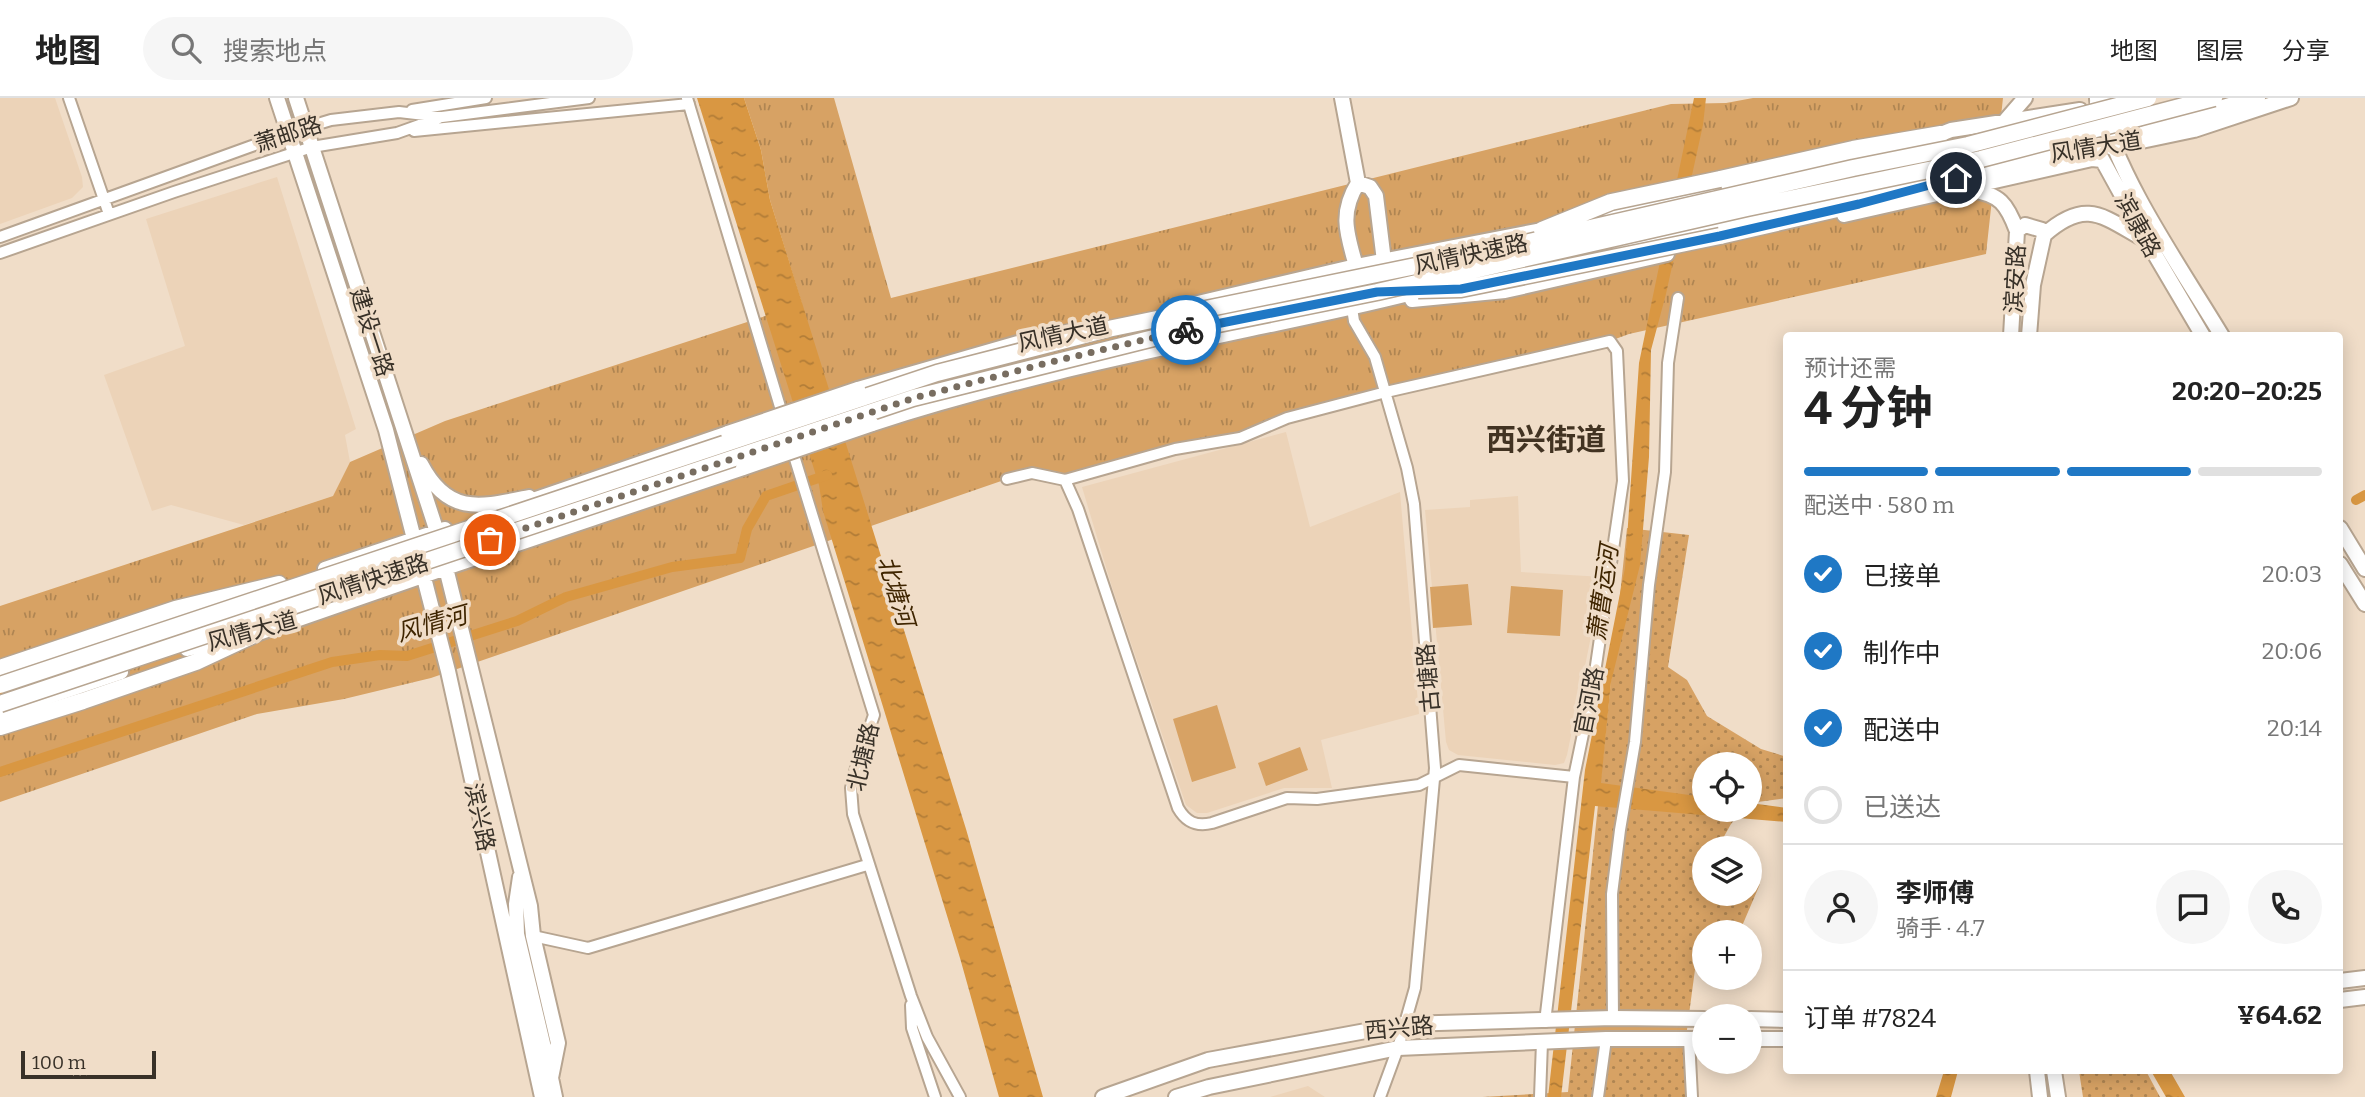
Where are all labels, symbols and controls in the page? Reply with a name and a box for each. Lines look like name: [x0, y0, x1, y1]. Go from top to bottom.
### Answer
search box: [143, 17, 633, 80]
icon: search: [167, 29, 205, 67]
text: 地图: [35, 31, 101, 71]
text: 搜索地点: [223, 36, 327, 67]
text: 地图: [2110, 37, 2158, 65]
text: 图层: [2196, 37, 2244, 65]
text: 分享: [2282, 37, 2330, 65]
street label: 萧邮路: [251, 110, 325, 158]
street label: 风情大道: [2048, 126, 2144, 168]
pin: [1926, 148, 1986, 208]
icon: home: [1937, 159, 1975, 197]
street label: 滨康路: [2109, 188, 2167, 262]
street label: 风情快速路: [1412, 228, 1530, 280]
street label: 滨安路: [1999, 244, 2031, 314]
street label: 建设一路: [344, 284, 400, 380]
courier: [1151, 295, 1221, 365]
street label: 风情大道: [1015, 311, 1111, 357]
icon: bike: [1167, 311, 1205, 349]
text: 预计还需: [1804, 354, 1896, 382]
text: 20:20–20:25: [2172, 376, 2322, 407]
text: 4 分钟: [1804, 381, 1932, 436]
district label: 西兴街道: [1486, 422, 1606, 458]
text: 配送中 · 580 m: [1804, 491, 1954, 519]
pin: [460, 510, 520, 570]
icon: bag: [471, 521, 509, 559]
water label: 萧曹运河: [1582, 540, 1624, 642]
street label: 风情快速路: [314, 548, 432, 610]
water label: 北塘河: [872, 552, 921, 633]
icon: check: [1804, 555, 1842, 593]
text: 20:03: [2262, 560, 2322, 588]
text: 已接单: [1863, 561, 1941, 592]
water label: 风情河: [394, 600, 474, 647]
street label: 风情大道: [204, 606, 300, 656]
icon: check: [1804, 632, 1842, 670]
text: 20:06: [2262, 637, 2322, 665]
text: 制作中: [1863, 638, 1941, 669]
street label: 古塘路: [1411, 642, 1445, 714]
street label: 官河路: [1569, 664, 1609, 738]
icon: check: [1804, 709, 1842, 747]
text: 20:14: [2267, 714, 2322, 742]
text: 配送中: [1863, 715, 1941, 746]
street label: 北塘路: [842, 720, 884, 794]
map controls: [1692, 752, 1762, 1074]
button: locate: [1692, 752, 1762, 822]
street label: 滨兴路: [459, 780, 501, 854]
text: 已送达: [1863, 792, 1941, 823]
button: layers: [1692, 836, 1762, 906]
button: person: [1804, 870, 1878, 944]
button: chat: [2156, 870, 2230, 944]
button: phone: [2248, 870, 2322, 944]
text: 李师傅: [1896, 878, 1974, 909]
text: 骑手 · 4.7: [1896, 914, 1985, 942]
button: +: [1692, 920, 1762, 990]
text: ¥64.62: [2237, 1000, 2322, 1031]
text: 订单 #7824: [1804, 1003, 1936, 1034]
button: −: [1692, 1004, 1762, 1074]
street label: 西兴路: [1363, 1011, 1435, 1045]
scale bar: [21, 1048, 156, 1080]
text: 100 m: [32, 1051, 86, 1074]

